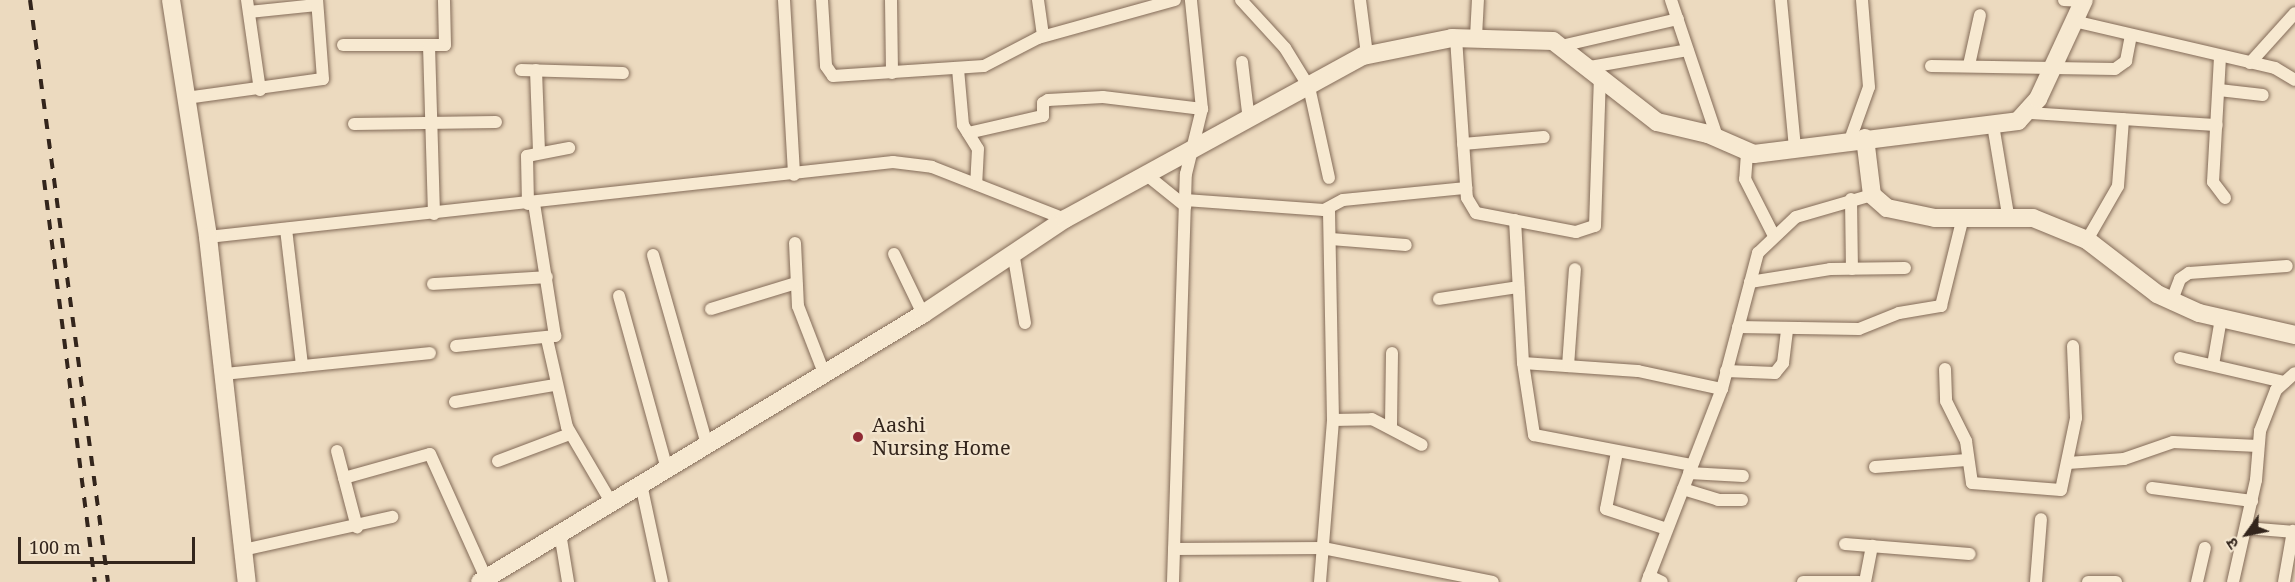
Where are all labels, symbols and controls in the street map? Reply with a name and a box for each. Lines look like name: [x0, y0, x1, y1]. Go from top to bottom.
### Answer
place label: Aashi Nursing Home: [872, 413, 1011, 460]
marker: Aashi Nursing Home: [849, 428, 867, 446]
north arrow: [2217, 504, 2277, 564]
scale bar: [21, 525, 198, 563]
text: उ: [2220, 534, 2244, 554]
text: 100 m: [29, 535, 81, 559]

